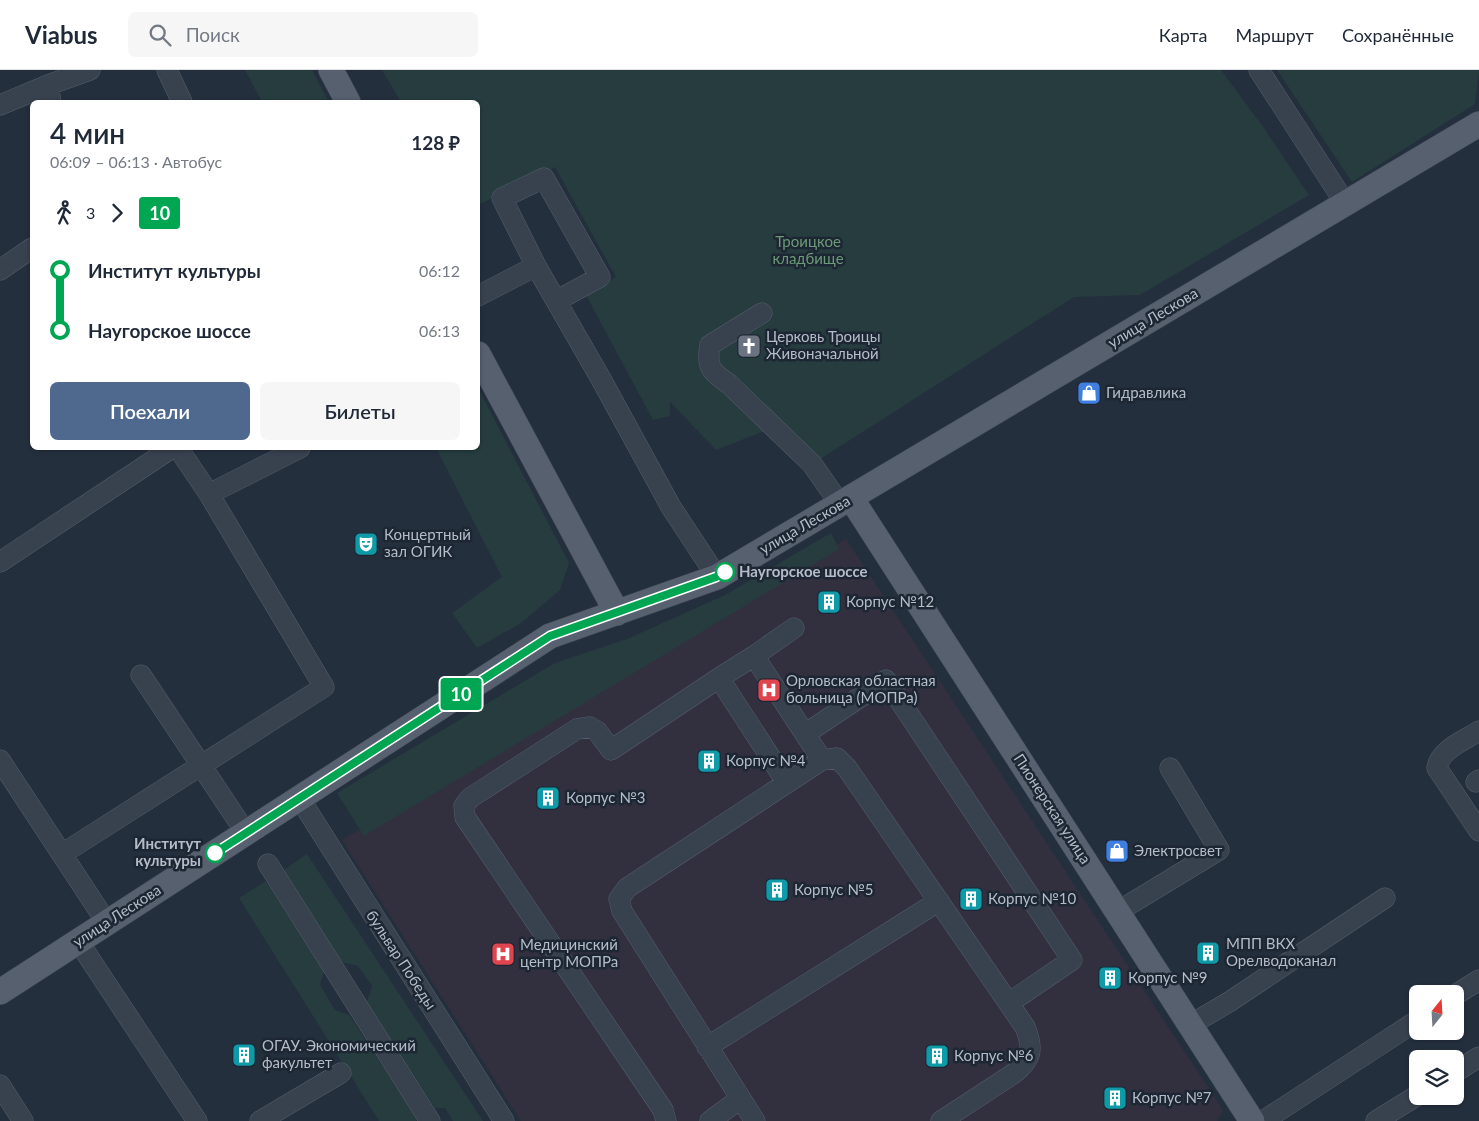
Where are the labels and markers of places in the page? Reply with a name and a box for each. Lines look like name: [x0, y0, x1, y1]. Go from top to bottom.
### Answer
place label: Церковь Троицы Живоначальной: [766, 327, 881, 362]
church icon: Церковь Троицы Живоначальной: [736, 333, 762, 359]
shop icon: Гидравлика: [1076, 380, 1102, 406]
place label: Гидравлика: [1106, 383, 1186, 401]
place label: Концертный зал ОГИК: [384, 525, 471, 560]
theatre icon: Концертный зал ОГИК: [353, 531, 379, 557]
marker: Наугорское шоссе: [715, 562, 735, 582]
place label: Наугорское шоссе: [739, 562, 868, 580]
building icon: Корпус №12: [816, 589, 842, 615]
place label: Корпус №12: [846, 592, 934, 610]
place label: Орловская областная больница (МОПРа): [786, 671, 936, 706]
hospital icon: Орловская областная больница (МОПРа): [756, 677, 782, 703]
building icon: Корпус №4: [696, 748, 722, 774]
place label: Корпус №4: [726, 751, 806, 769]
building icon: Корпус №3: [535, 785, 561, 811]
place label: Корпус №3: [566, 788, 645, 806]
place label: Институт культуры: [134, 834, 201, 869]
shop icon: Электросвет: [1104, 838, 1130, 864]
place label: Электросвет: [1134, 841, 1223, 859]
marker: Институт культуры: [205, 843, 225, 863]
building icon: Корпус №5: [764, 877, 790, 903]
place label: Корпус №5: [794, 880, 873, 898]
building icon: Корпус №10: [958, 886, 984, 912]
place label: Корпус №10: [988, 889, 1076, 907]
place label: МПП ВКХ Орелводоканал: [1226, 934, 1336, 969]
place label: Медицинский центр МОПРа: [520, 935, 618, 970]
building icon: МПП ВКХ Орелводоканал: [1195, 940, 1221, 966]
hospital icon: Медицинский центр МОПРа: [490, 941, 516, 967]
building icon: Корпус №9: [1097, 965, 1123, 991]
place label: Корпус №9: [1128, 968, 1207, 986]
place label: ОГАУ. Экономический факультет: [262, 1036, 416, 1071]
building icon: ОГАУ. Экономический факультет: [231, 1042, 257, 1068]
building icon: Корпус №6: [924, 1043, 950, 1069]
place label: Корпус №6: [954, 1046, 1034, 1064]
building icon: Корпус №7: [1102, 1085, 1128, 1111]
place label: Корпус №7: [1132, 1088, 1212, 1106]

